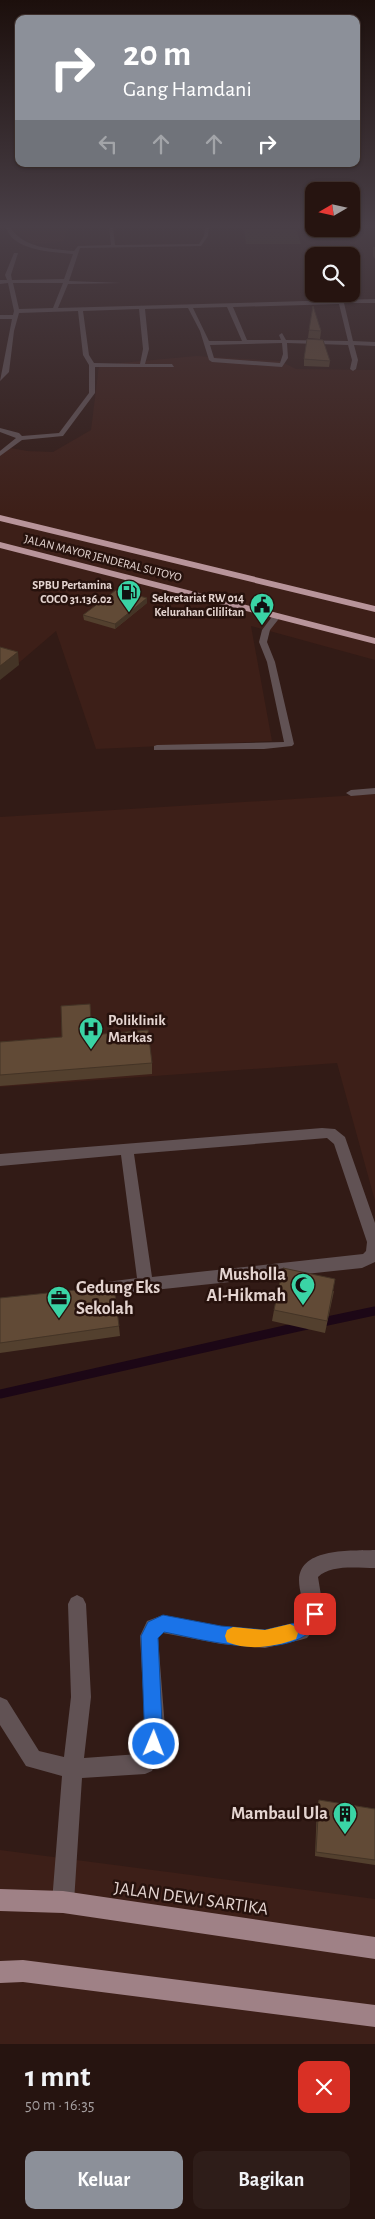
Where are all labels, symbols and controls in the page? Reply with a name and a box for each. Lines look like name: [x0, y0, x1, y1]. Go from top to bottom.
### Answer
icon: right: [40, 35, 105, 100]
text: 20 m: [123, 37, 191, 72]
text: Gang Hamdani: [123, 78, 252, 100]
icon: left: [94, 130, 122, 158]
icon: ahead: [147, 130, 175, 158]
icon: ahead: [200, 130, 228, 158]
icon: right: [253, 130, 281, 158]
north arrow: [305, 182, 360, 238]
map controls: [305, 182, 360, 302]
button: search: [305, 247, 360, 302]
street label: JALAN MAYOR JENDERAL SUTOYO: [23, 533, 183, 583]
place label: SPBU Pertamina COCO 31.136.02: [32, 579, 112, 605]
fuel station icon: SPBU Pertamina COCO 31.136.02: [116, 579, 142, 613]
place label: Sekretariat RW 014 Kelurahan Cililitan: [152, 592, 244, 618]
public building icon: Sekretariat RW 014 Kelurahan Cililitan: [249, 592, 275, 626]
place label: Poliklinik Markas: [108, 1013, 166, 1045]
hospital icon: Poliklinik Markas: [78, 1016, 104, 1050]
place label: Musholla Al-Hikmah: [206, 1266, 286, 1305]
mosque icon: Musholla Al-Hikmah: [290, 1272, 316, 1306]
place label: Gedung Eks Sekolah: [76, 1279, 160, 1318]
office icon: Gedung Eks Sekolah: [46, 1285, 72, 1319]
pin: [294, 1593, 336, 1635]
icon: arrive: [301, 1600, 329, 1628]
position arrow: [127, 1717, 179, 1769]
building icon: Mambaul Ula: [332, 1801, 358, 1835]
place label: Mambaul Ula: [231, 1805, 328, 1823]
street label: JALAN DEWI SARTIKA: [113, 1879, 270, 1919]
button: close: [298, 2061, 350, 2113]
text: 1 mnt: [25, 2062, 90, 2092]
text: 50 m · 16:35: [25, 2097, 95, 2113]
button: Keluar: [25, 2151, 183, 2209]
button: Bagikan: [193, 2151, 350, 2209]

